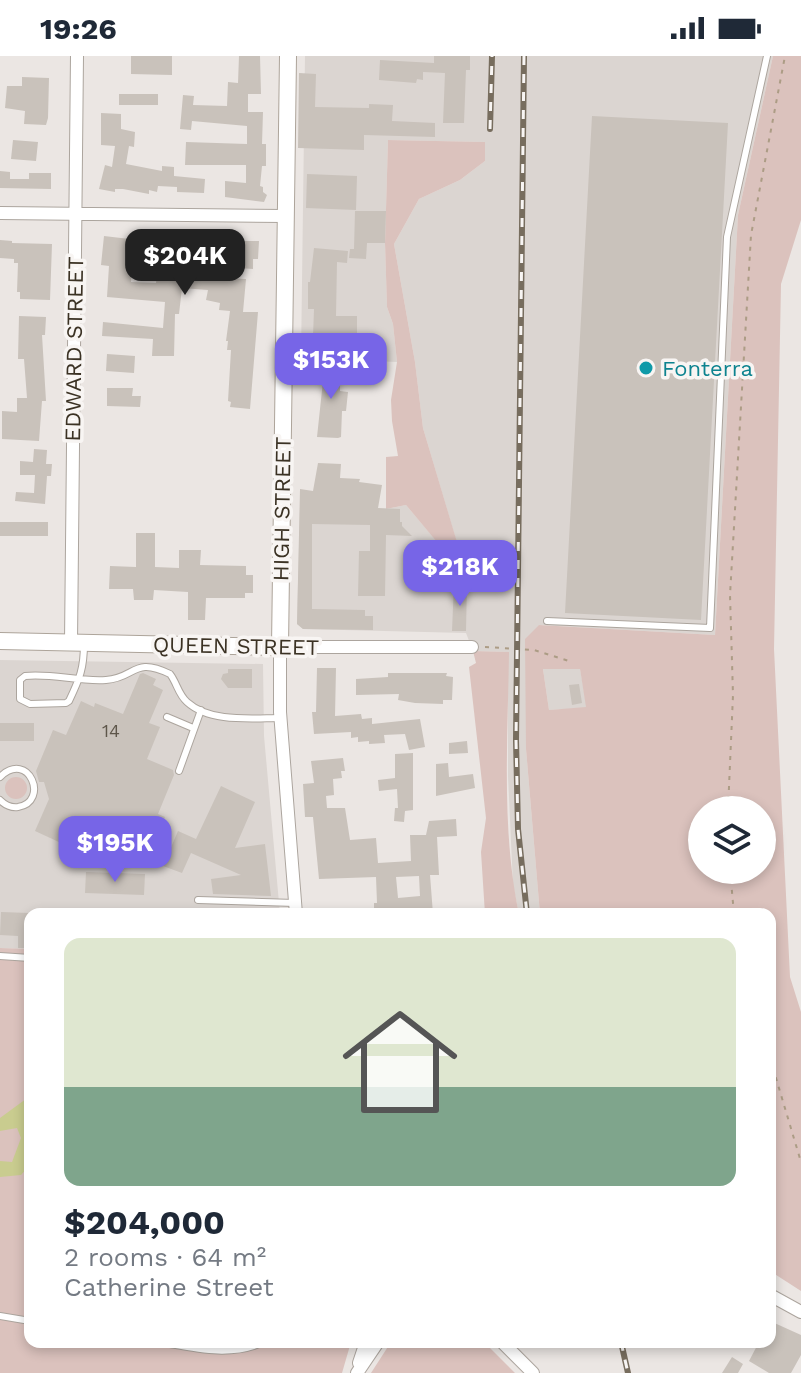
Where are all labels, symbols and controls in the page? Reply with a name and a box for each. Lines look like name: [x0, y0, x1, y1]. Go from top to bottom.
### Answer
text: 19:26: [40, 11, 117, 46]
pin: $204K: [129, 229, 241, 297]
text: $204K: [143, 240, 227, 270]
street label: EDWARD STREET: [60, 256, 88, 442]
pin: $153K: [275, 333, 387, 401]
text: $153K: [293, 344, 369, 374]
place label: Fonterra: [662, 356, 753, 381]
marker: Fonterra: [637, 359, 655, 377]
street label: HIGH STREET: [268, 436, 296, 582]
pin: $218K: [404, 540, 516, 608]
text: $218K: [421, 551, 499, 581]
street label: QUEEN STREET: [153, 632, 319, 660]
house number: 14: [102, 720, 120, 741]
map controls: [688, 796, 776, 884]
button: layers: [688, 796, 776, 884]
pin: $195K: [59, 816, 171, 884]
text: $195K: [77, 827, 153, 857]
icon: home: [328, 990, 472, 1134]
text: $204,000: [64, 1202, 225, 1242]
text: 2 rooms · 64 m²: [64, 1242, 266, 1272]
text: Catherine Street: [64, 1272, 274, 1302]

